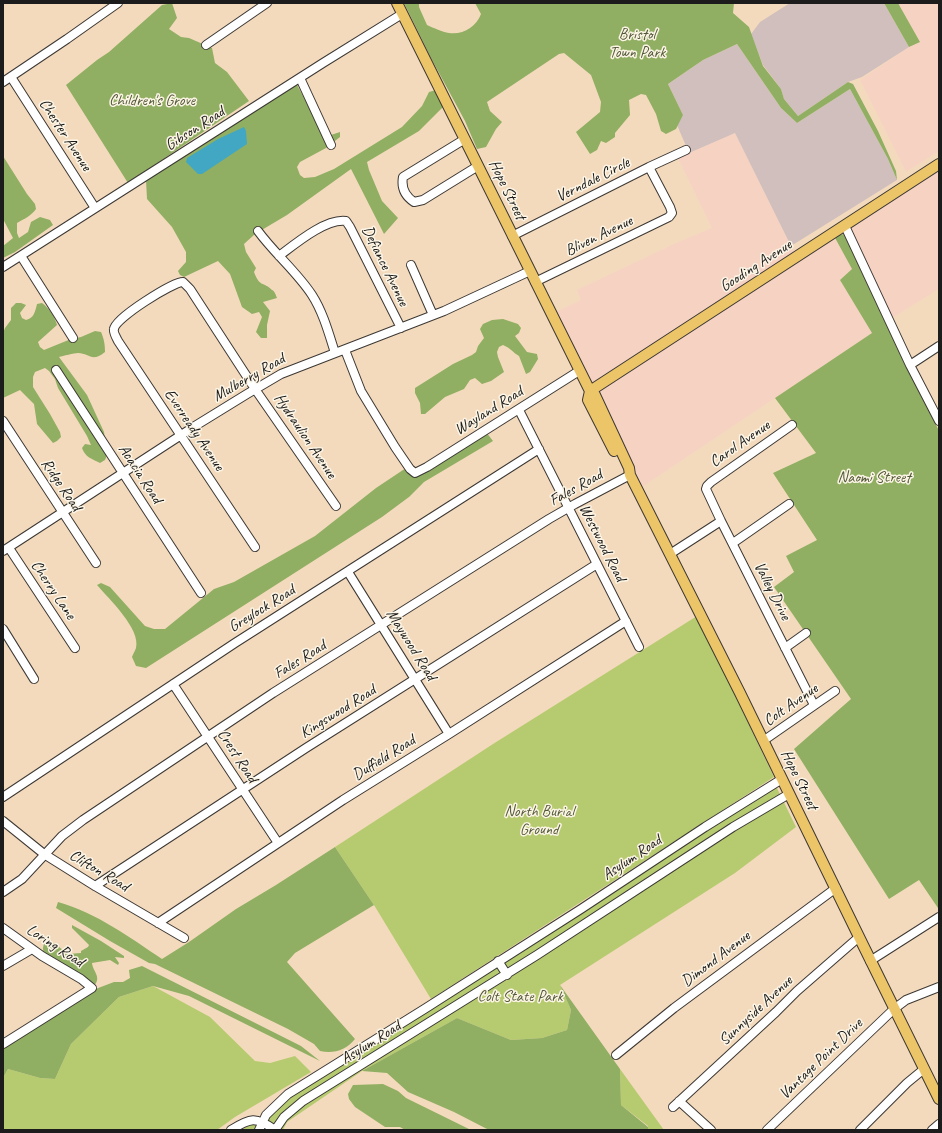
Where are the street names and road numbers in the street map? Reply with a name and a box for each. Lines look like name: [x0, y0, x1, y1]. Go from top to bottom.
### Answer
street label: Chester Avenue: [34, 95, 96, 175]
street label: Gibson Road: [162, 103, 228, 155]
street label: Verndale Circle: [553, 153, 633, 207]
street label: Hope Street: [484, 157, 530, 223]
street label: Bliven Avenue: [562, 211, 636, 261]
street label: Defiance Avenue: [357, 223, 413, 309]
street label: Gooding Avenue: [716, 236, 796, 296]
street label: Mulberry Road: [210, 350, 288, 406]
street label: Wayland Road: [451, 382, 527, 440]
street label: Everready Avenue: [160, 385, 228, 475]
street label: Hydraulion Avenue: [269, 390, 341, 482]
street label: Carol Avenue: [706, 416, 774, 472]
street label: Acacia Road: [114, 441, 166, 507]
street label: Ridge Road: [36, 455, 86, 515]
street label: Fales Road: [546, 466, 606, 510]
street label: Westwood Road: [574, 501, 630, 585]
street label: Cherry Lane: [26, 557, 80, 623]
street label: Valley Drive: [749, 559, 795, 623]
street label: Greylock Road: [225, 581, 299, 637]
street label: Maywood Road: [382, 606, 440, 684]
street label: Fales Road: [270, 637, 330, 683]
street label: Colt Avenue: [760, 679, 822, 731]
street label: Kingswood Road: [296, 681, 380, 743]
street label: Crest Road: [213, 726, 261, 786]
street label: Duffield Road: [349, 731, 419, 785]
street label: Hope Street: [776, 747, 822, 813]
street label: Asylum Road: [599, 831, 665, 885]
street label: Clifton Road: [66, 846, 132, 896]
street label: Loring Road: [23, 920, 87, 972]
street label: Dimond Avenue: [678, 927, 754, 991]
street label: Sunnyside Avenue: [715, 972, 797, 1050]
street label: Vantage Point Drive: [775, 1014, 867, 1104]
street label: Asylum Road: [337, 1017, 405, 1069]

